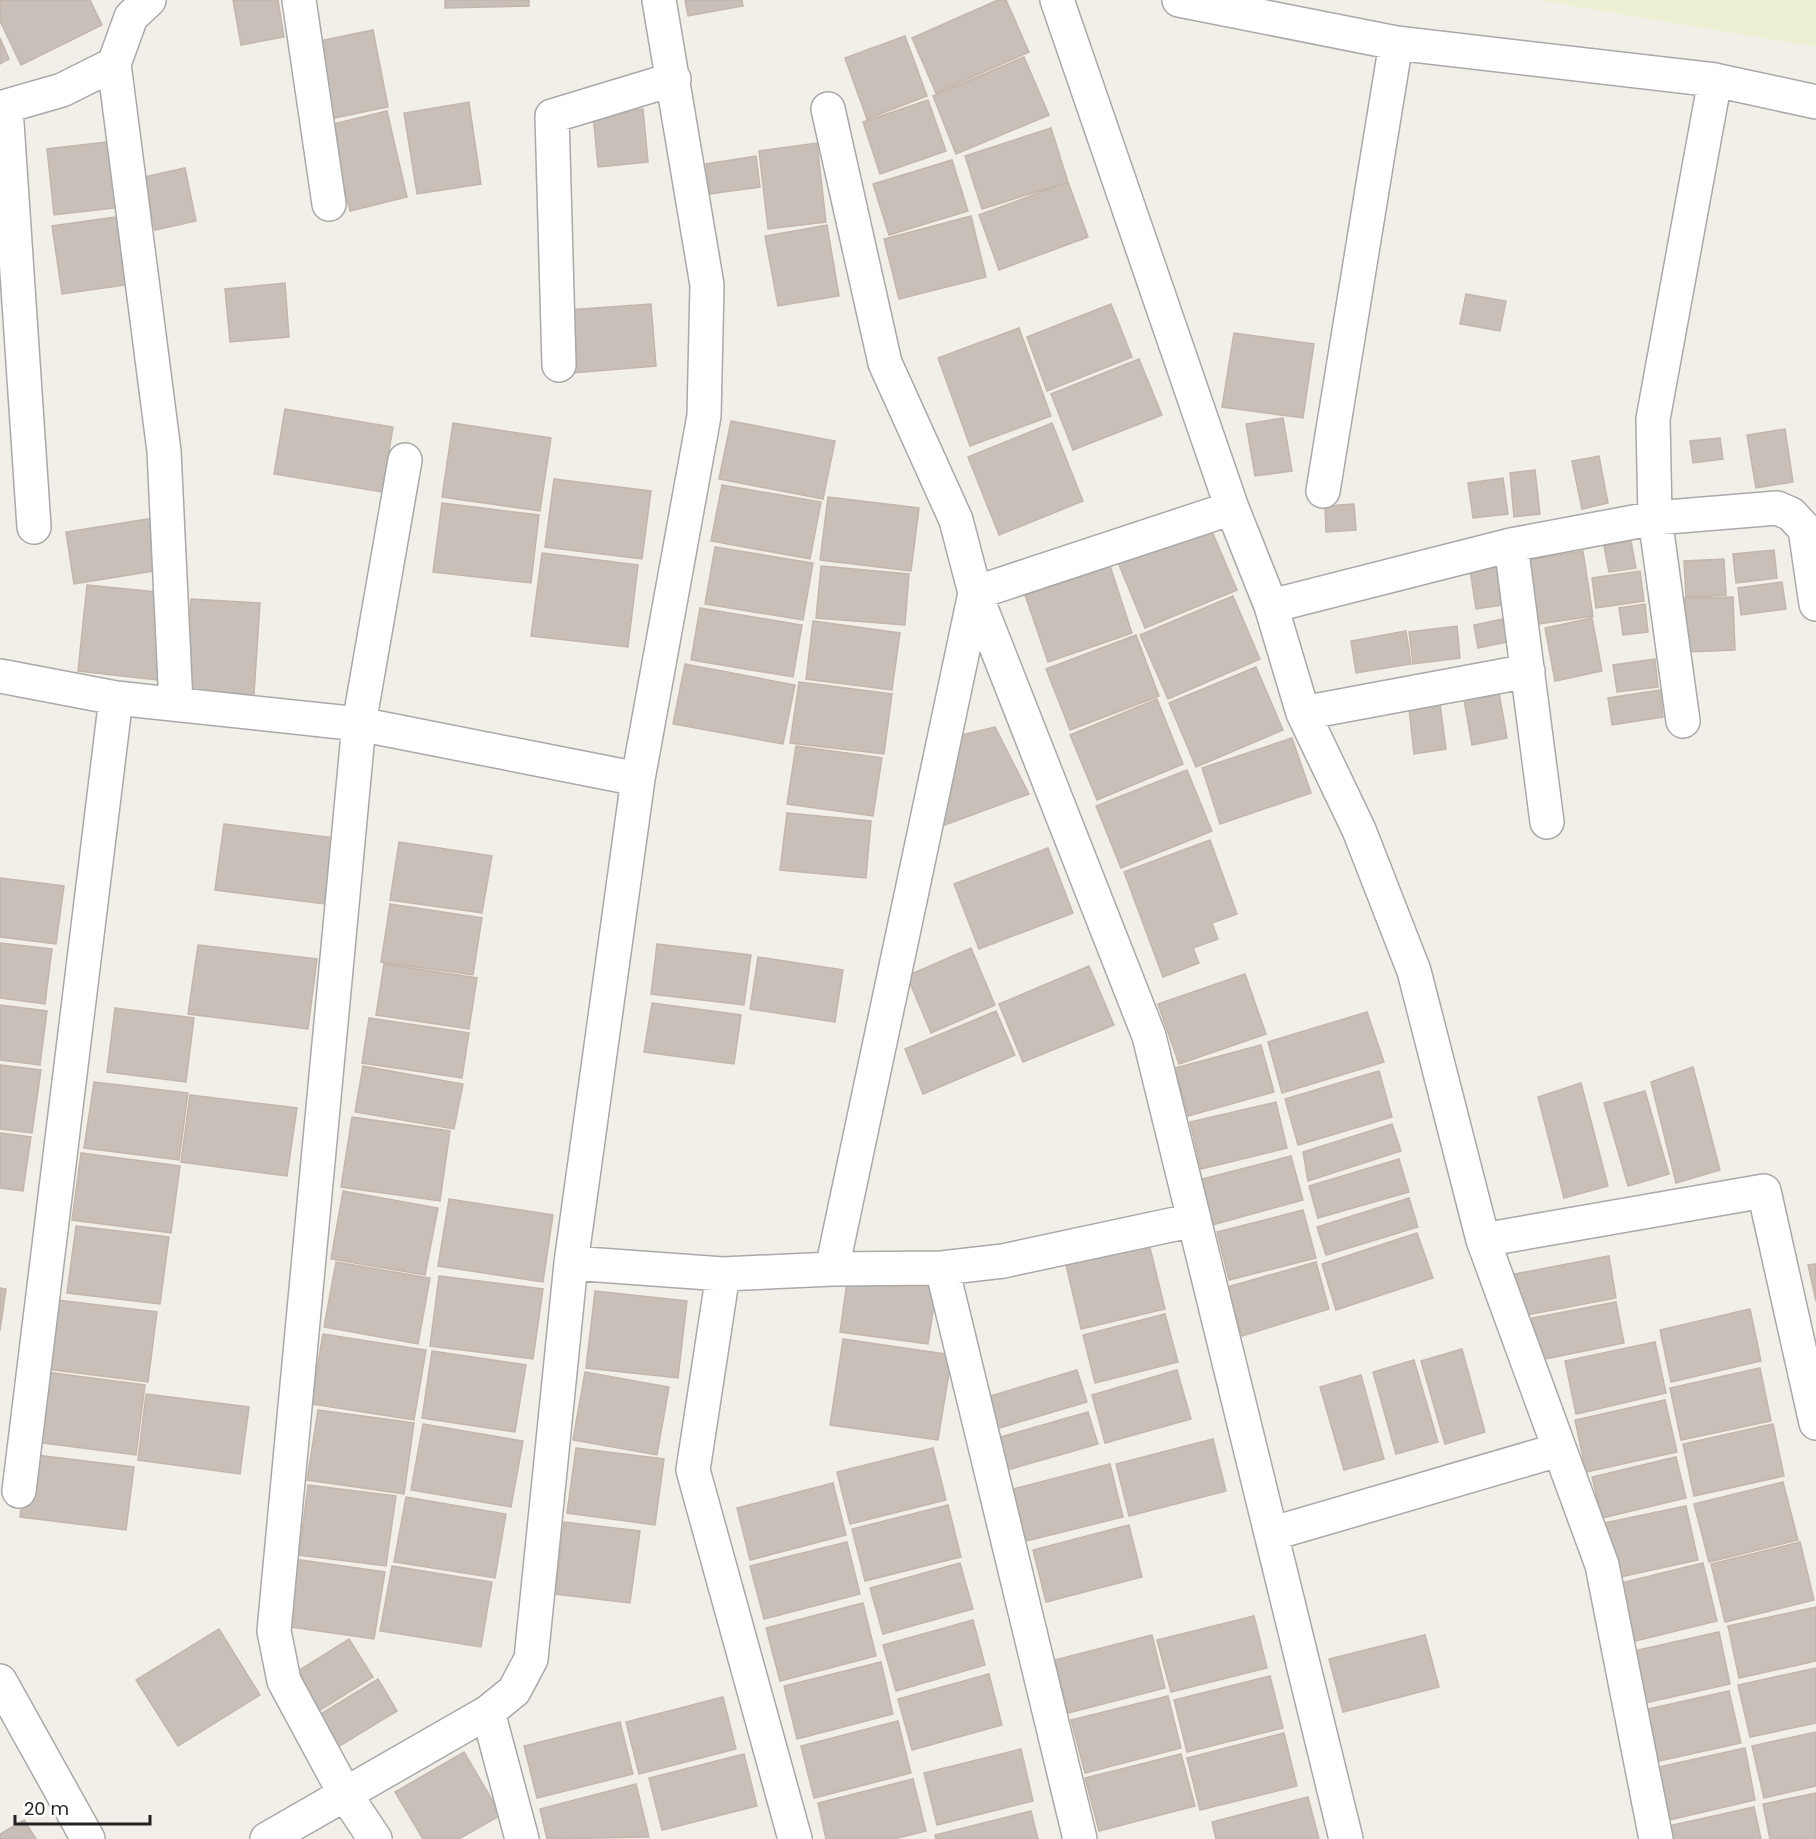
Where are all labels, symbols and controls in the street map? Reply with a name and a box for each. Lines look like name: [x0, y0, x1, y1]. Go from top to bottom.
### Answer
scale bar: [15, 1788, 150, 1826]
text: 20 m: [24, 1796, 69, 1821]

